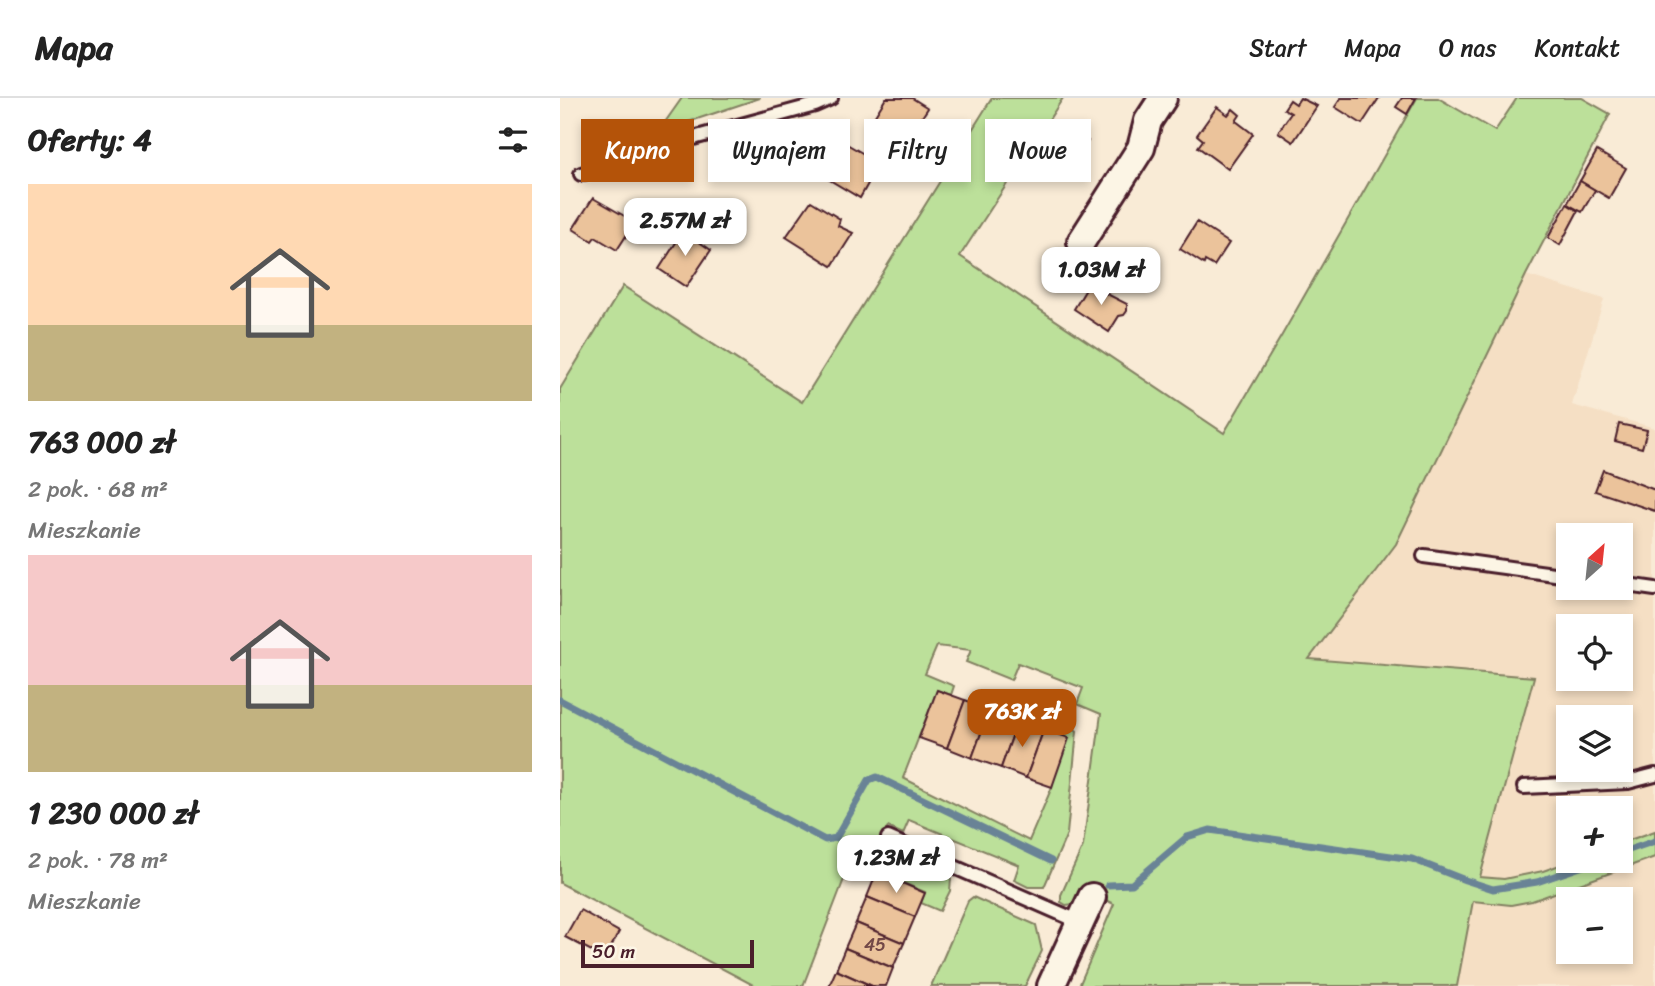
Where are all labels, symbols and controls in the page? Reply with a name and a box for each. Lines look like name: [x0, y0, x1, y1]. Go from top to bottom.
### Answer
text: Mapa: [35, 19, 112, 77]
text: Start: [1249, 27, 1306, 69]
text: Mapa: [1344, 27, 1401, 69]
text: O nas: [1439, 27, 1497, 69]
text: Kontakt: [1535, 27, 1620, 69]
text: Oferty: 4: [28, 113, 152, 167]
chip: Kupno: [581, 119, 694, 182]
chip: Wynajem: [708, 119, 850, 182]
chip: Filtry: [864, 119, 971, 182]
chip: Nowe: [985, 119, 1091, 182]
icon: filters: [494, 121, 532, 159]
pin: 2.57M zł: [613, 198, 757, 258]
text: 2.57M zł: [640, 200, 730, 241]
icon: home: [217, 230, 343, 356]
pin: 1.03M zł: [1029, 248, 1173, 307]
text: 1.03M zł: [1057, 249, 1145, 290]
text: 763 000 zł: [28, 415, 175, 469]
text: 2 pok. · 68 m²: [28, 469, 168, 510]
text: Mieszkanie: [28, 510, 141, 551]
north arrow: [1556, 523, 1633, 600]
map controls: [1556, 523, 1633, 964]
icon: home: [217, 601, 343, 727]
button: locate: [1556, 614, 1633, 691]
pin: 763K zł: [957, 690, 1087, 749]
text: 763K zł: [983, 691, 1061, 732]
button: layers: [1556, 705, 1633, 782]
text: 1 230 000 zł: [28, 786, 198, 840]
button: +: [1556, 796, 1633, 873]
pin: 1.23M zł: [824, 836, 968, 895]
text: 1.23M zł: [853, 837, 939, 878]
text: 2 pok. · 78 m²: [28, 840, 168, 881]
text: Mieszkanie: [28, 881, 141, 922]
button: −: [1556, 887, 1633, 964]
house number: 45: [864, 929, 886, 961]
text: 50 m: [592, 935, 635, 968]
scale bar: [581, 937, 754, 969]

